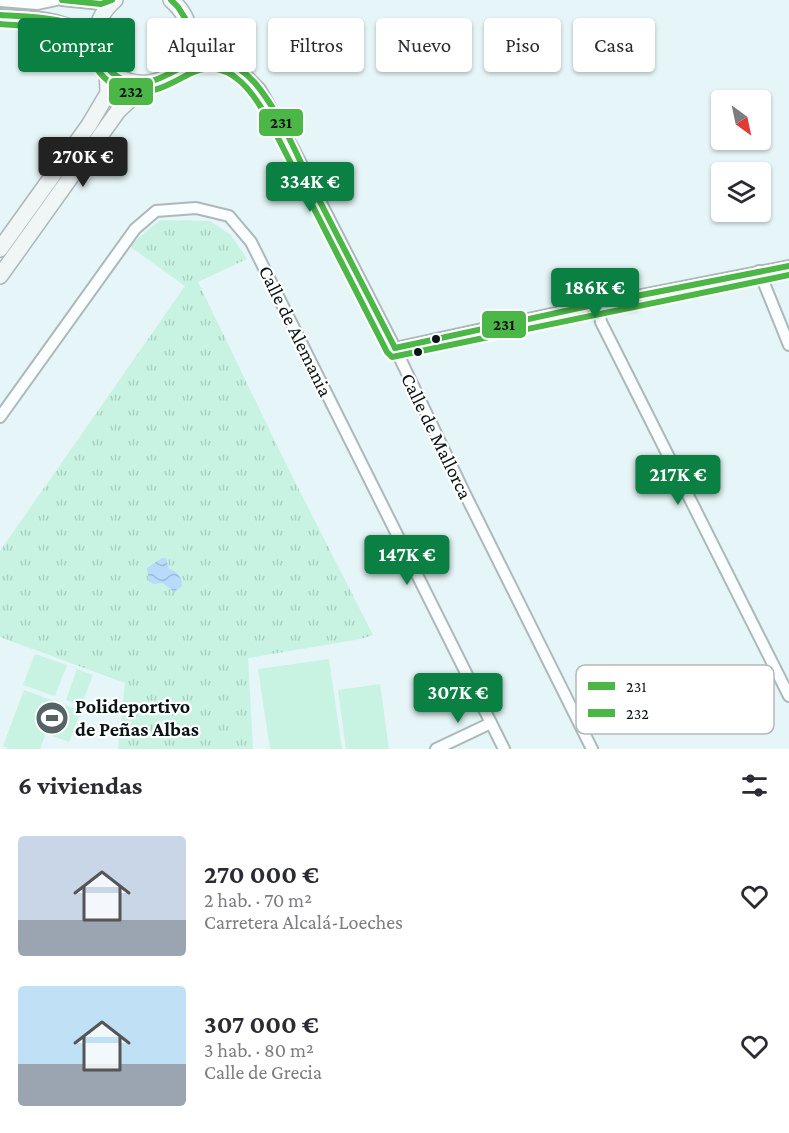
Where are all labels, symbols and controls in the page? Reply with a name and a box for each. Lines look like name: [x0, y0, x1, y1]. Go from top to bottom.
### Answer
chip: Comprar: [18, 18, 135, 72]
chip: Alquilar: [147, 18, 256, 72]
chip: Filtros: [268, 18, 364, 72]
chip: Nuevo: [376, 18, 472, 72]
chip: Piso: [484, 18, 561, 72]
chip: Casa: [573, 18, 655, 72]
line badge: 232: [108, 77, 154, 106]
text: 232: [119, 83, 143, 100]
north arrow: [711, 90, 771, 150]
map controls: [711, 90, 771, 222]
line badge: 231: [258, 108, 304, 137]
text: 231: [270, 114, 292, 131]
pin: 270K €: [34, 137, 132, 188]
text: 270K €: [52, 145, 114, 167]
pin: 334K €: [261, 162, 359, 213]
button: layers: [711, 162, 771, 222]
text: 334K €: [280, 170, 340, 192]
street label: Calle de Alemania: [255, 262, 337, 400]
pin: 186K €: [546, 268, 644, 319]
text: 186K €: [565, 276, 625, 298]
line badge: 231: [481, 310, 527, 339]
text: 231: [493, 316, 515, 333]
unlabelled marker: [430, 333, 442, 345]
unlabelled marker: [412, 346, 424, 358]
street label: Calle de Mallorca: [397, 369, 477, 503]
pin: 217K €: [629, 455, 727, 506]
text: 217K €: [649, 463, 707, 485]
pin: 147K €: [358, 535, 456, 586]
text: 147K €: [378, 543, 436, 565]
legend: [576, 665, 774, 734]
pin: 307K €: [409, 673, 507, 724]
text: 231: [626, 678, 647, 695]
text: 307K €: [428, 681, 488, 703]
place label: Polideportivo de Peñas Albas: [75, 695, 199, 740]
sports icon: Polideportivo de Peñas Albas: [34, 700, 70, 736]
text: 232: [626, 705, 649, 722]
icon: filters: [738, 769, 771, 802]
text: 6 viviendas: [18, 771, 142, 800]
icon: home: [66, 860, 138, 932]
text: 270 000 €: [204, 860, 319, 889]
icon: heart: [738, 880, 771, 913]
text: 2 hab. · 70 m²: [204, 889, 312, 911]
text: Carretera Alcalá-Loeches: [204, 911, 403, 933]
icon: home: [66, 1010, 138, 1082]
text: 307 000 €: [204, 1010, 319, 1039]
icon: heart: [738, 1030, 771, 1063]
text: 3 hab. · 80 m²: [204, 1039, 314, 1061]
text: Calle de Grecia: [204, 1061, 322, 1083]

